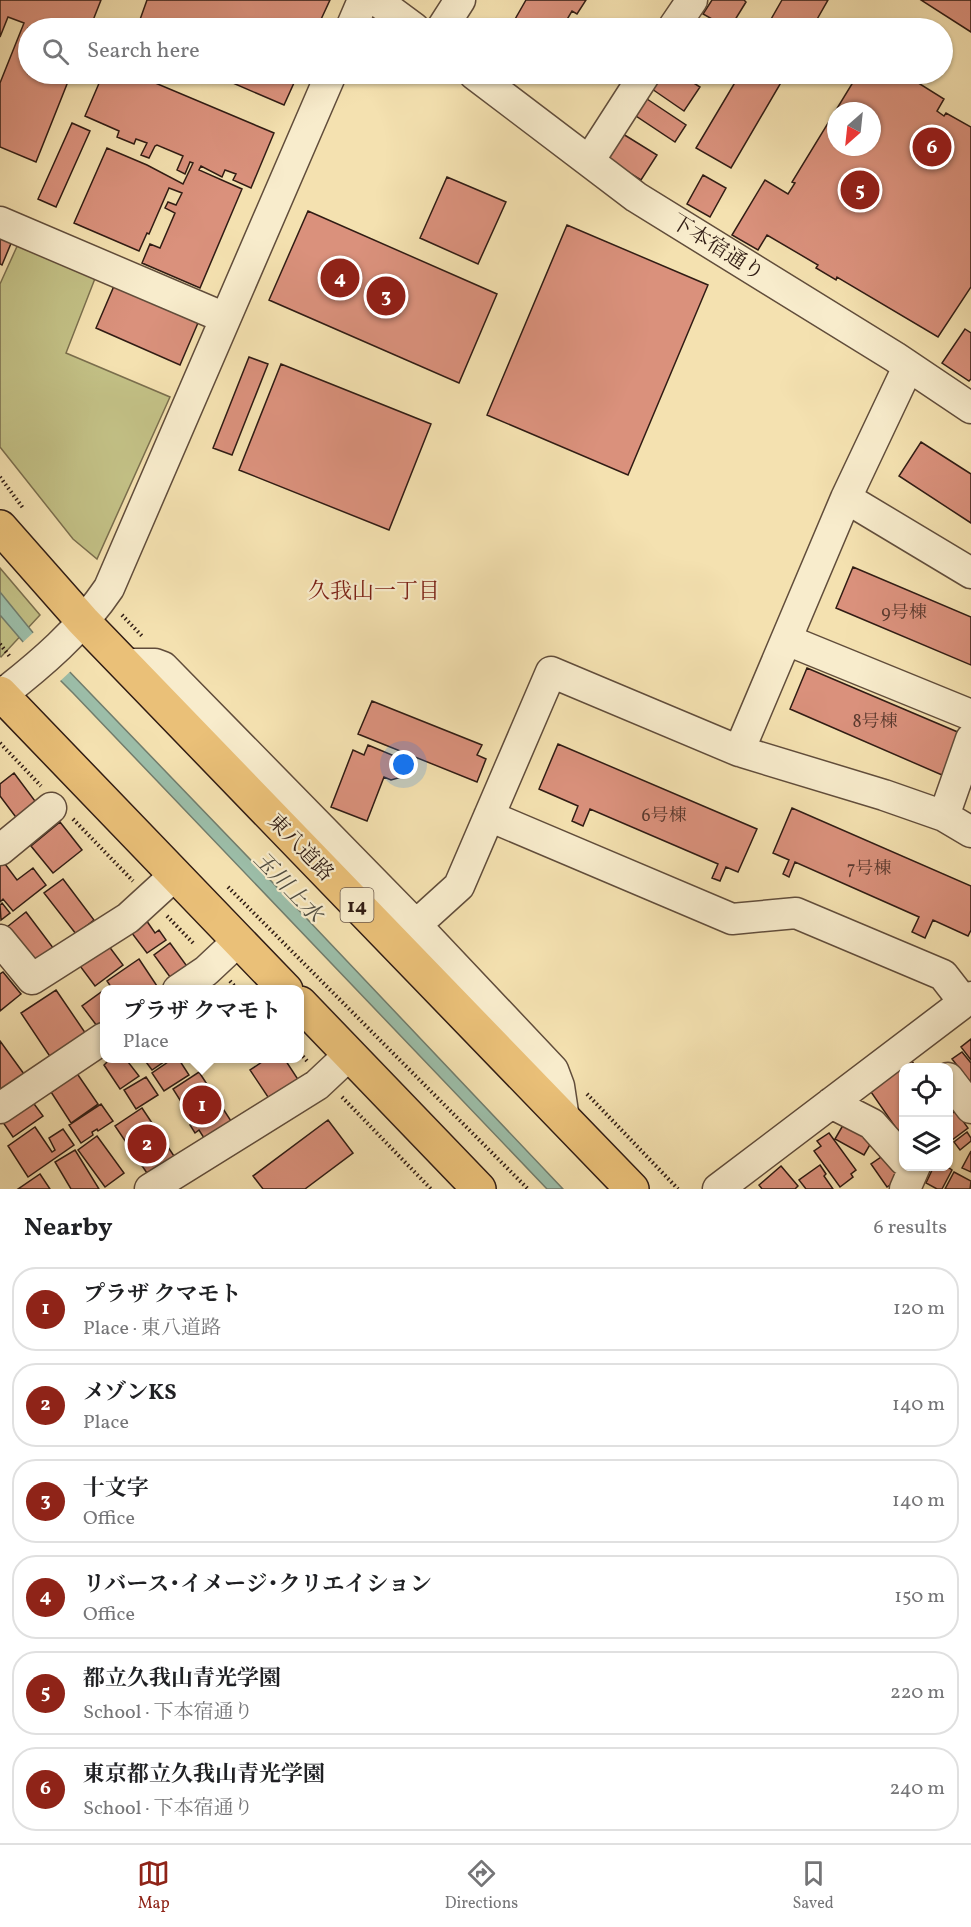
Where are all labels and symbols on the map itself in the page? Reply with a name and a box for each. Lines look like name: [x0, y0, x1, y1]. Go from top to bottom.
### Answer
north arrow: [827, 102, 881, 156]
pin: 6: [912, 124, 952, 170]
pin: 5: [840, 168, 880, 213]
street label: 下本宿通り: [665, 208, 769, 288]
pin: 4: [320, 256, 360, 300]
pin: 3: [366, 274, 406, 318]
district label: 久我山一丁目: [308, 577, 440, 608]
house number: 9号棟: [881, 601, 927, 626]
house number: 8号棟: [852, 710, 898, 735]
your location: [389, 750, 418, 779]
house number: 6号棟: [641, 804, 687, 829]
street label: 東八道路: [260, 808, 340, 888]
water label: 玉川上水: [245, 845, 330, 932]
house number: 7号棟: [847, 857, 891, 882]
road number: 14: [340, 888, 374, 922]
pin: 1: [182, 1082, 222, 1128]
pin: 2: [128, 1122, 166, 1166]

